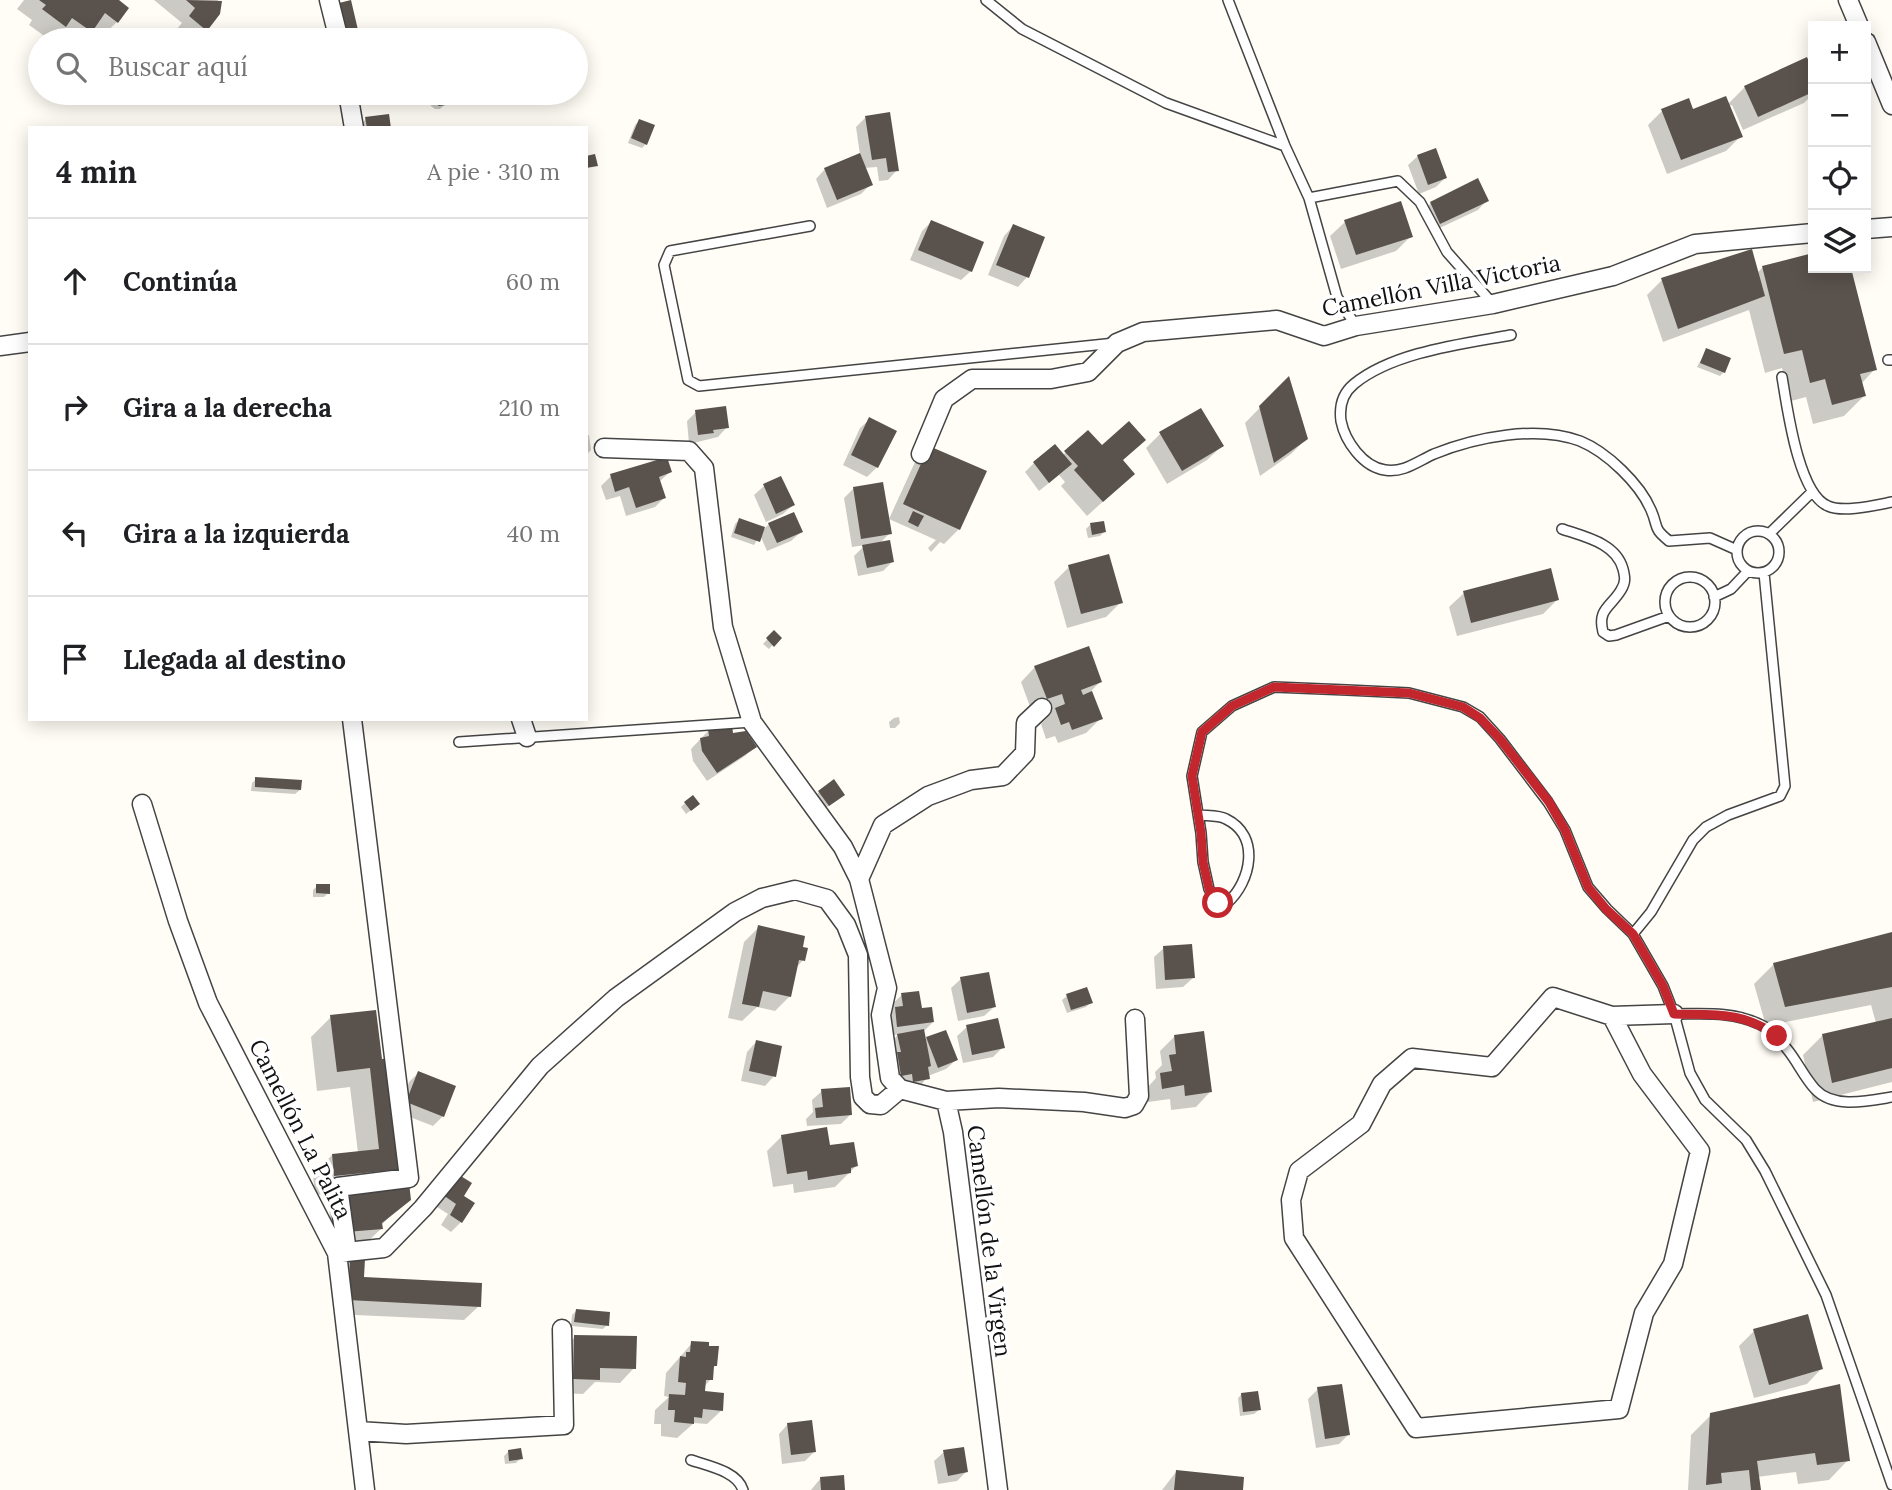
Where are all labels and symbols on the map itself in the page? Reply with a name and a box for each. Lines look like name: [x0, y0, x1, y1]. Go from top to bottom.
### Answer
street label: Camellón Villa Victoria: [1319, 248, 1563, 322]
route start: [1202, 887, 1233, 918]
route end: [1761, 1020, 1792, 1051]
street label: Camellón La Palita: [243, 1034, 359, 1224]
street label: Camellón de la Virgen: [961, 1123, 1019, 1359]

